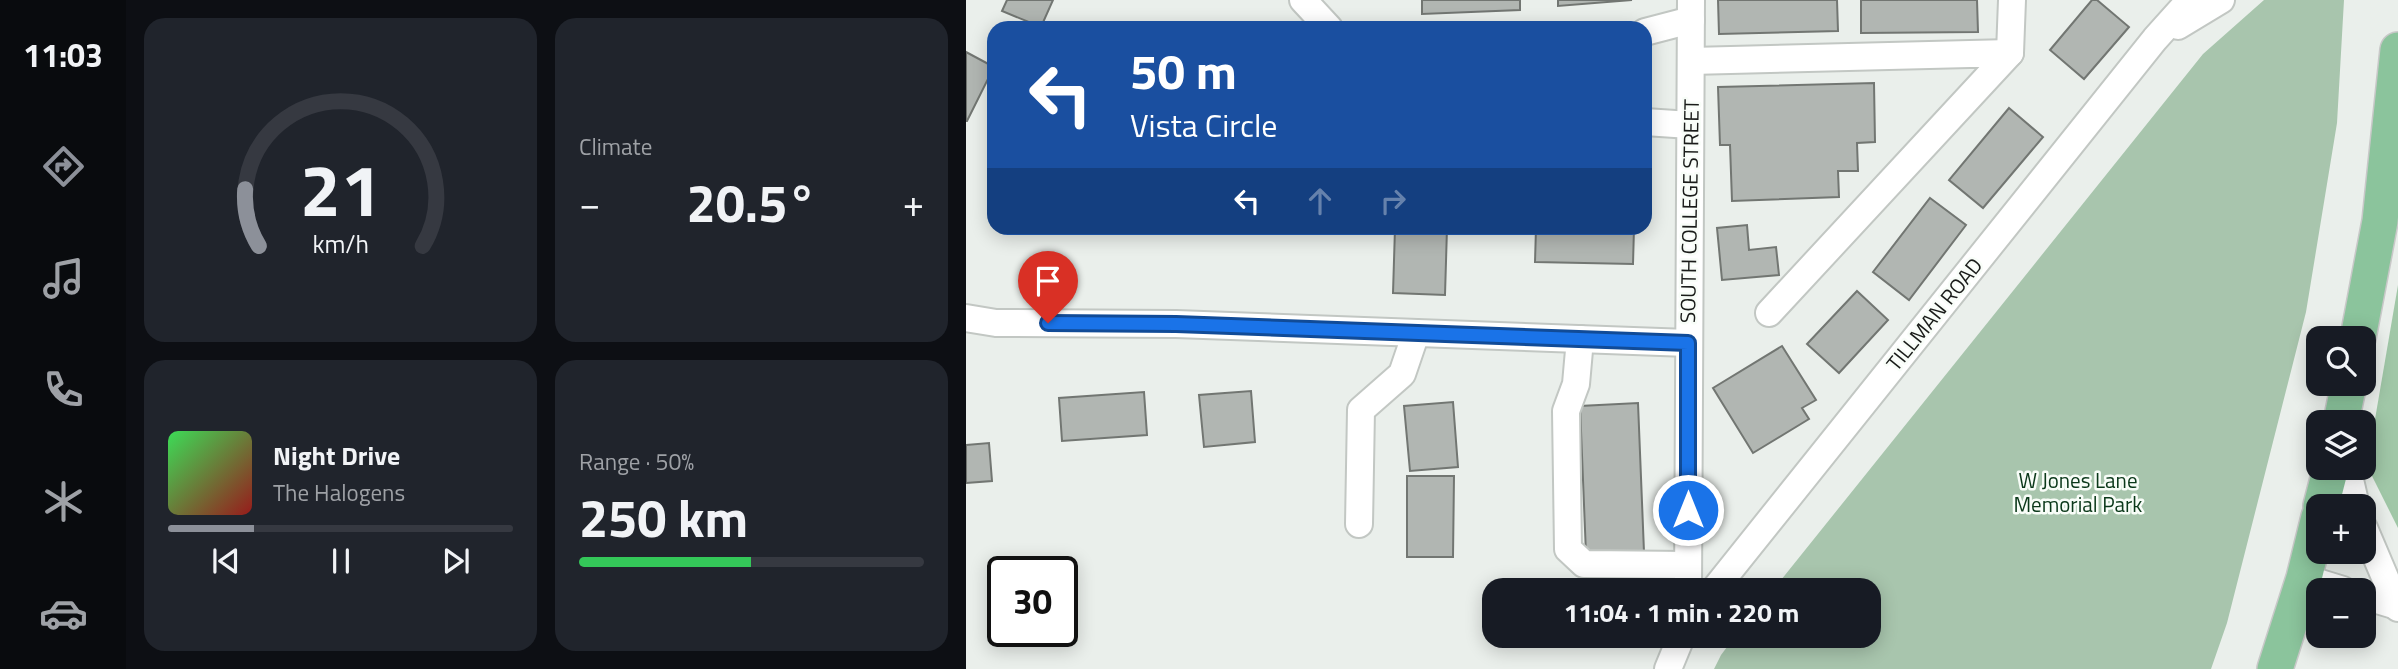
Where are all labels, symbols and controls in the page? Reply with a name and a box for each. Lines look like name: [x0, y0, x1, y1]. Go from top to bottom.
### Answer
text: 11:03: [23, 31, 103, 79]
text: 50 m: [1130, 33, 1237, 108]
icon: left: [1015, 49, 1106, 140]
street label: SOUTH COLLEGE STREET: [1671, 99, 1707, 323]
text: Vista Circle: [1130, 101, 1278, 149]
text: Climate: [579, 129, 652, 164]
text: 21: [300, 134, 381, 244]
icon: directions: [39, 142, 88, 191]
text: 20.5°: [687, 163, 816, 242]
text: −: [579, 174, 600, 232]
text: +: [903, 174, 924, 232]
icon: left: [1228, 182, 1266, 220]
icon: ahead: [1301, 182, 1339, 220]
icon: right: [1374, 182, 1412, 220]
text: km/h: [312, 225, 369, 263]
street label: TILLMAN ROAD: [1878, 250, 1990, 378]
pin: [1018, 251, 1078, 323]
icon: music: [39, 254, 88, 303]
icon: arrive: [1029, 262, 1067, 300]
map controls: [2306, 326, 2376, 648]
button: search: [2306, 326, 2376, 396]
icon: phone: [39, 365, 88, 414]
button: layers: [2306, 410, 2376, 480]
text: Night Drive: [273, 436, 400, 475]
text: Range · 50%: [579, 444, 694, 479]
park label: W Jones Lane Memorial Park: [2014, 464, 2142, 520]
position arrow: [1651, 473, 1725, 547]
text: The Halogens: [273, 475, 405, 510]
icon: climate: [39, 477, 88, 526]
text: 250 km: [579, 478, 748, 557]
button: +: [2306, 494, 2376, 564]
icon: previous: [207, 542, 245, 580]
icon: pause: [322, 542, 360, 580]
icon: next: [437, 542, 475, 580]
speed limit sign: 30: [987, 556, 1078, 647]
button: −: [2306, 578, 2376, 648]
icon: car: [39, 589, 88, 638]
text: 11:04 · 1 min · 220 m: [1564, 593, 1799, 632]

